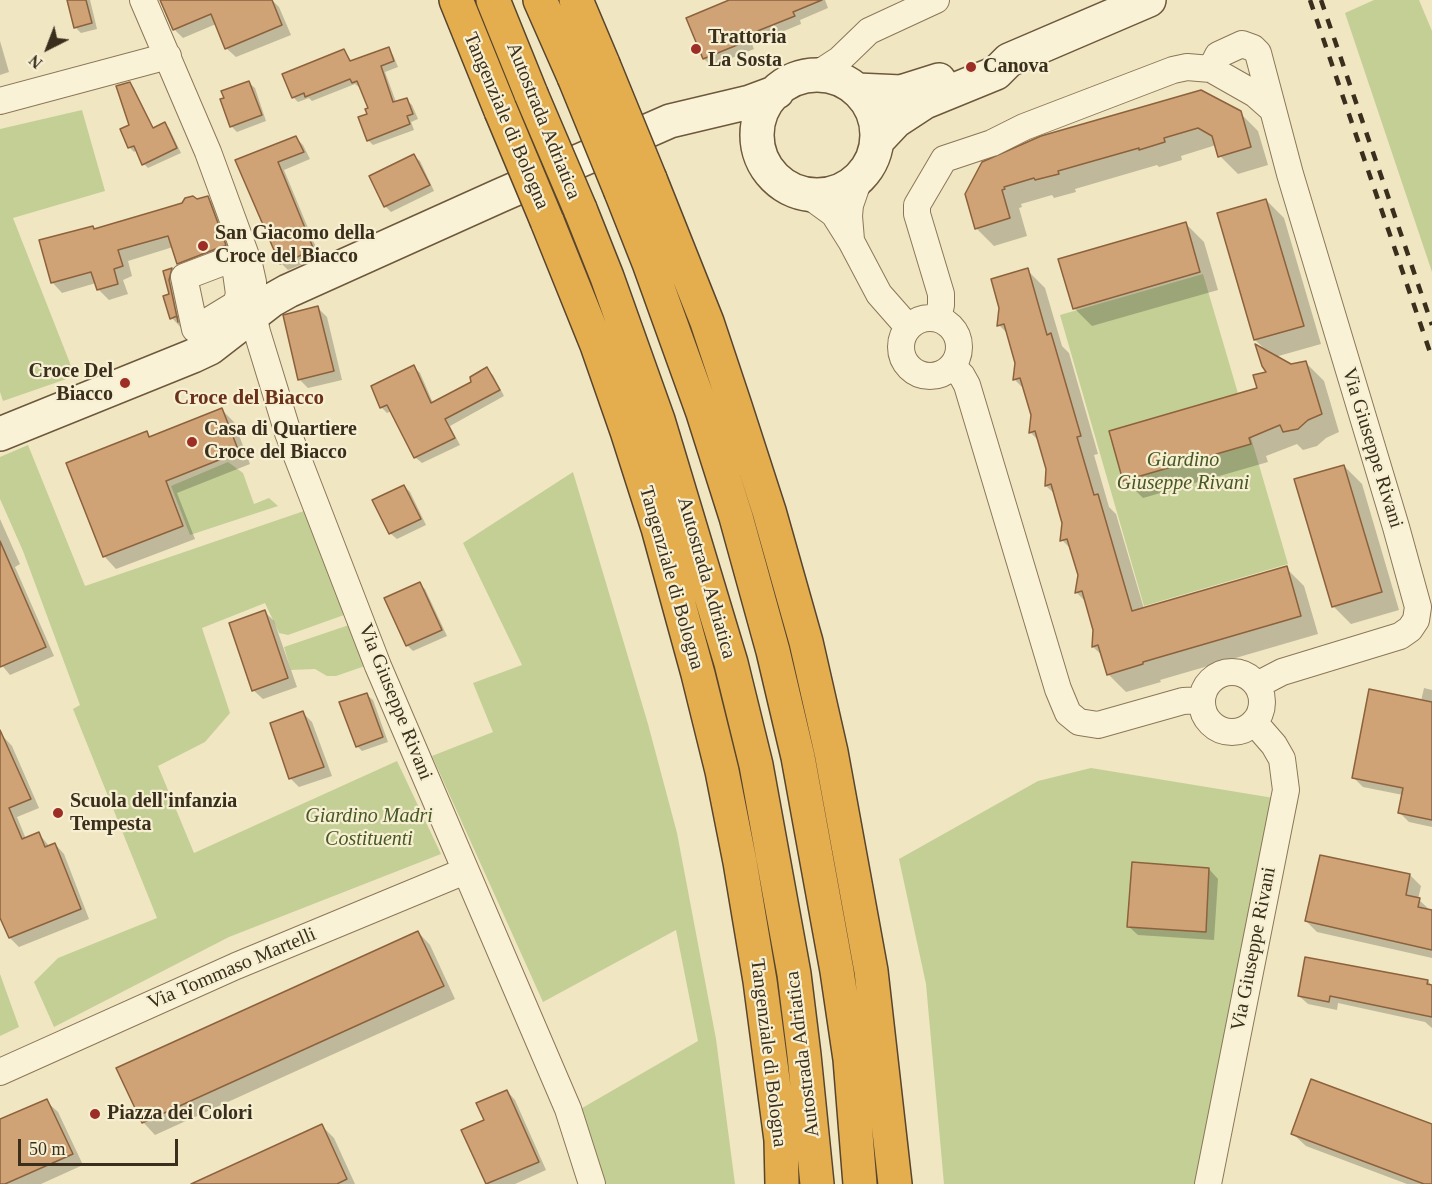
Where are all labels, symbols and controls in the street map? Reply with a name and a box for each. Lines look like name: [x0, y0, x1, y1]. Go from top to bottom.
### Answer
north arrow: [18, 18, 78, 78]
place label: Trattoria La Sosta: [708, 26, 786, 73]
street label: Tangenziale di Bologna: [458, 29, 554, 213]
street label: Autostrada Adriatica: [501, 39, 585, 203]
marker: Trattoria La Sosta: [689, 42, 703, 56]
text: N: [26, 52, 46, 72]
place label: Canova: [983, 55, 1049, 79]
marker: Canova: [964, 60, 978, 74]
place label: San Giacomo della Croce del Biacco: [215, 222, 375, 269]
marker: San Giacomo della Croce del Biacco: [196, 239, 210, 253]
place label: Croce Del Biacco: [28, 360, 113, 407]
street label: Via Giuseppe Rivani: [1336, 365, 1408, 531]
marker: Croce Del Biacco: [118, 376, 132, 390]
district label: Croce del Biacco: [174, 386, 324, 412]
place label: Casa di Quartiere Croce del Biacco: [204, 418, 357, 465]
marker: Casa di Quartiere Croce del Biacco: [185, 435, 199, 449]
park label: Giardino Giuseppe Rivani: [1117, 449, 1249, 496]
street label: Tangenziale di Bologna: [633, 484, 709, 672]
street label: Autostrada Adriatica: [671, 494, 741, 662]
street label: Via Giuseppe Rivani: [353, 620, 437, 784]
place label: Scuola dell'infanzia Tempesta: [70, 790, 237, 837]
park label: Giardino Madri Costituenti: [305, 805, 433, 852]
marker: Scuola dell'infanzia Tempesta: [51, 806, 65, 820]
street label: Via Giuseppe Rivani: [1226, 865, 1282, 1033]
street label: Via Tommaso Martelli: [144, 923, 320, 1015]
street label: Tangenziale di Bologna: [745, 957, 791, 1149]
street label: Autostrada Adriatica: [781, 970, 825, 1138]
place label: Piazza dei Colori: [107, 1102, 253, 1126]
marker: Piazza dei Colori: [88, 1107, 102, 1121]
scale bar: [21, 1127, 182, 1165]
text: 50 m: [29, 1139, 66, 1159]

